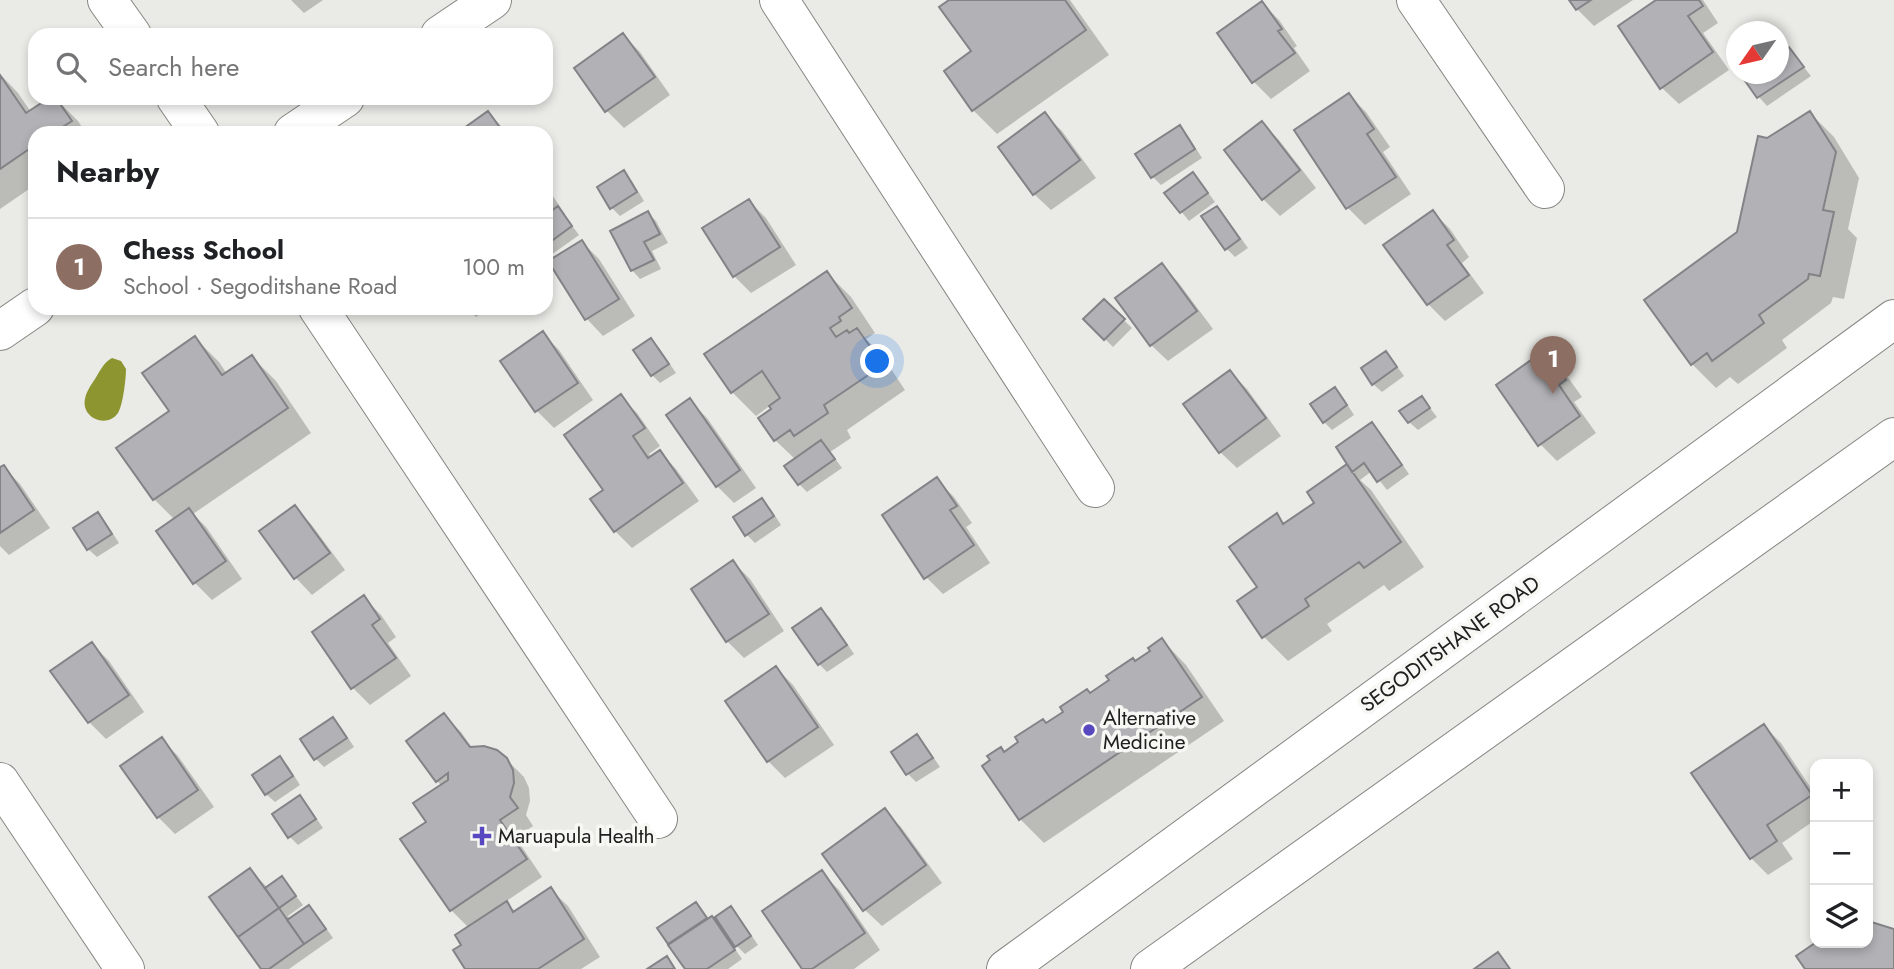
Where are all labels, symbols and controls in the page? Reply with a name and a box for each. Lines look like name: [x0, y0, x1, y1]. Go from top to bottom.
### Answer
north arrow: [1726, 21, 1789, 84]
search box: [28, 28, 553, 105]
icon: search: [52, 48, 90, 86]
text: Search here: [108, 48, 240, 86]
text: Nearby: [56, 150, 159, 193]
text: Chess School: [123, 231, 284, 269]
text: 1: [73, 250, 85, 284]
text: 100 m: [462, 250, 525, 284]
text: School · Segoditshane Road: [123, 269, 397, 303]
pin: 1: [1530, 336, 1576, 394]
your location: [860, 344, 894, 378]
street label: SEGODITSHANE ROAD: [1354, 569, 1546, 719]
place label: Alternative Medicine: [1103, 703, 1196, 757]
marker: Alternative Medicine: [1081, 722, 1097, 738]
map controls: [1810, 759, 1873, 948]
button: +: [1810, 759, 1873, 822]
place label: Maruapula Health: [498, 821, 655, 851]
button: −: [1810, 822, 1873, 885]
marker: Maruapula Health: [472, 826, 492, 846]
button: layers: [1810, 885, 1873, 948]

